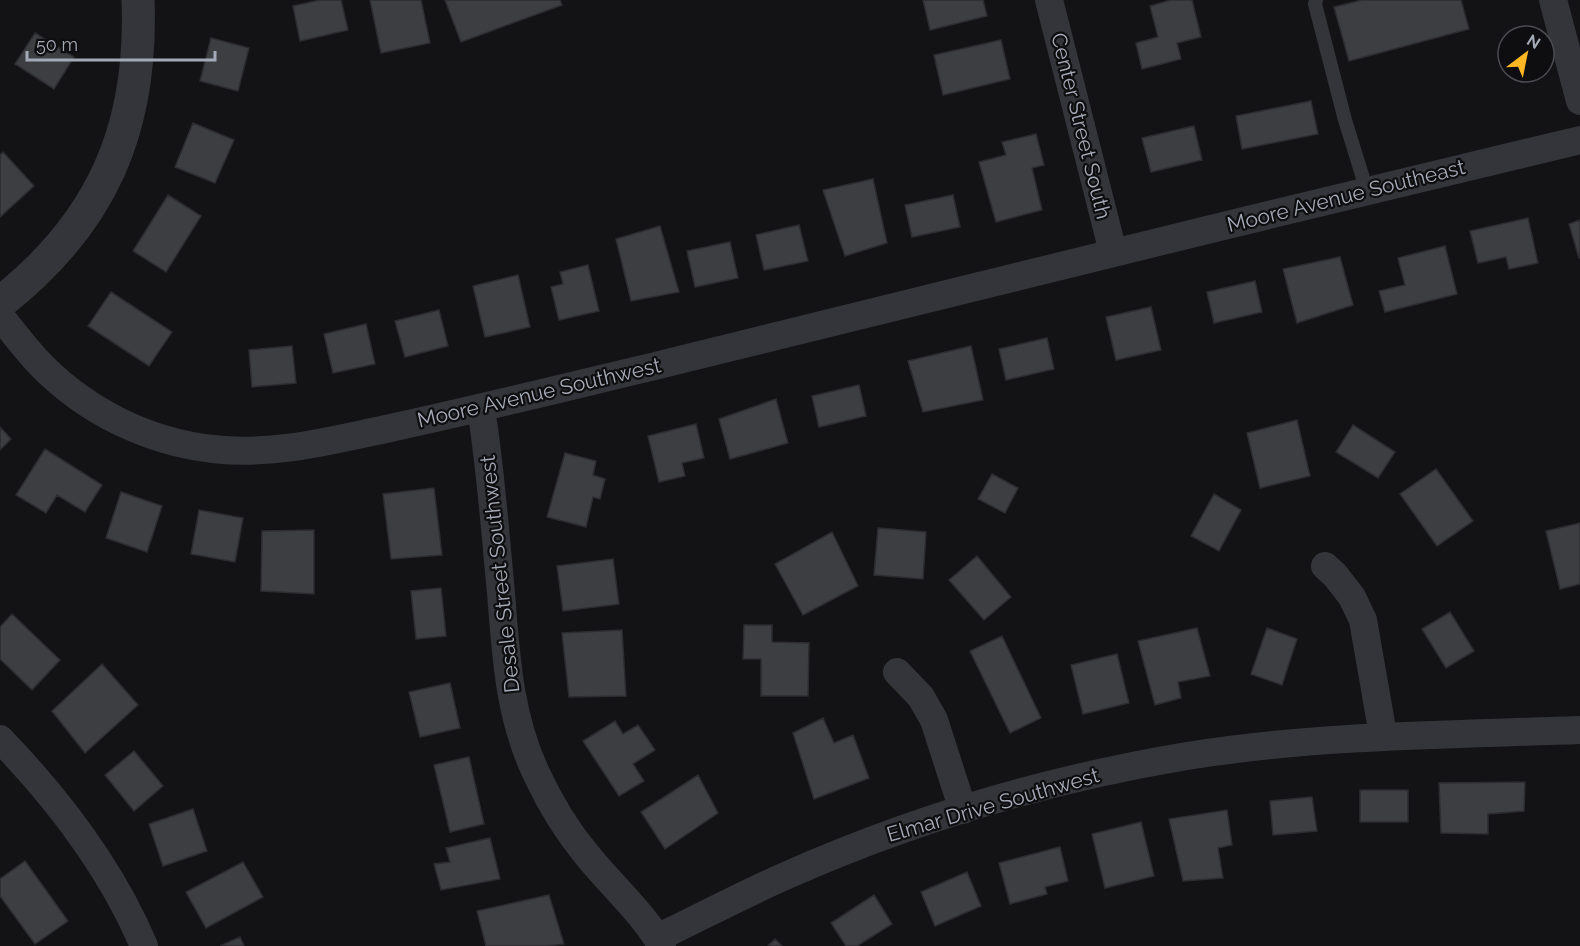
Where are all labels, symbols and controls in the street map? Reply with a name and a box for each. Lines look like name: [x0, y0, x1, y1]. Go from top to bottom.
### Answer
scale bar: [27, 24, 214, 62]
north arrow: [1496, 24, 1556, 84]
street label: Center Street South: [1046, 30, 1117, 221]
text: N: [1523, 30, 1544, 53]
text: 50 m: [36, 34, 78, 55]
street label: Moore Avenue Southeast: [1224, 154, 1467, 237]
street label: Moore Avenue Southwest: [415, 352, 663, 433]
street label: Desale Street Southwest: [475, 454, 524, 694]
street label: Elmar Drive Southwest: [884, 762, 1102, 847]

